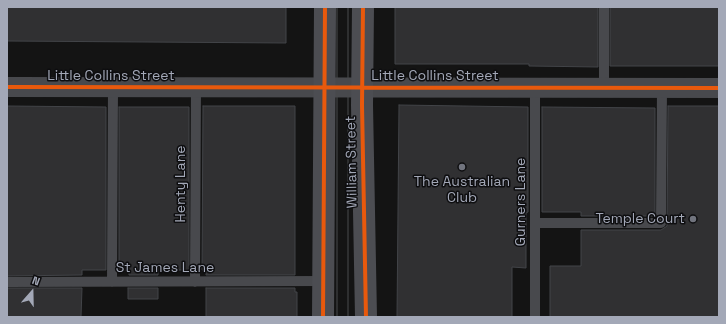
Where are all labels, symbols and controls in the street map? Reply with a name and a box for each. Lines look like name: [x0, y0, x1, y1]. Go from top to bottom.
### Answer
street label: Little Collins Street: [47, 68, 175, 84]
street label: Little Collins Street: [371, 68, 499, 84]
street label: William Street: [343, 116, 361, 208]
street label: Henty Lane: [173, 145, 189, 223]
street label: Gurners Lane: [513, 158, 529, 246]
marker: The Australian Club: [457, 162, 467, 172]
place label: The Australian Club: [414, 174, 510, 206]
place label: Temple Court: [596, 211, 685, 227]
marker: Temple Court: [688, 214, 698, 224]
street label: St James Lane: [116, 260, 214, 276]
north arrow: [12, 272, 52, 312]
text: N: [30, 273, 42, 289]

